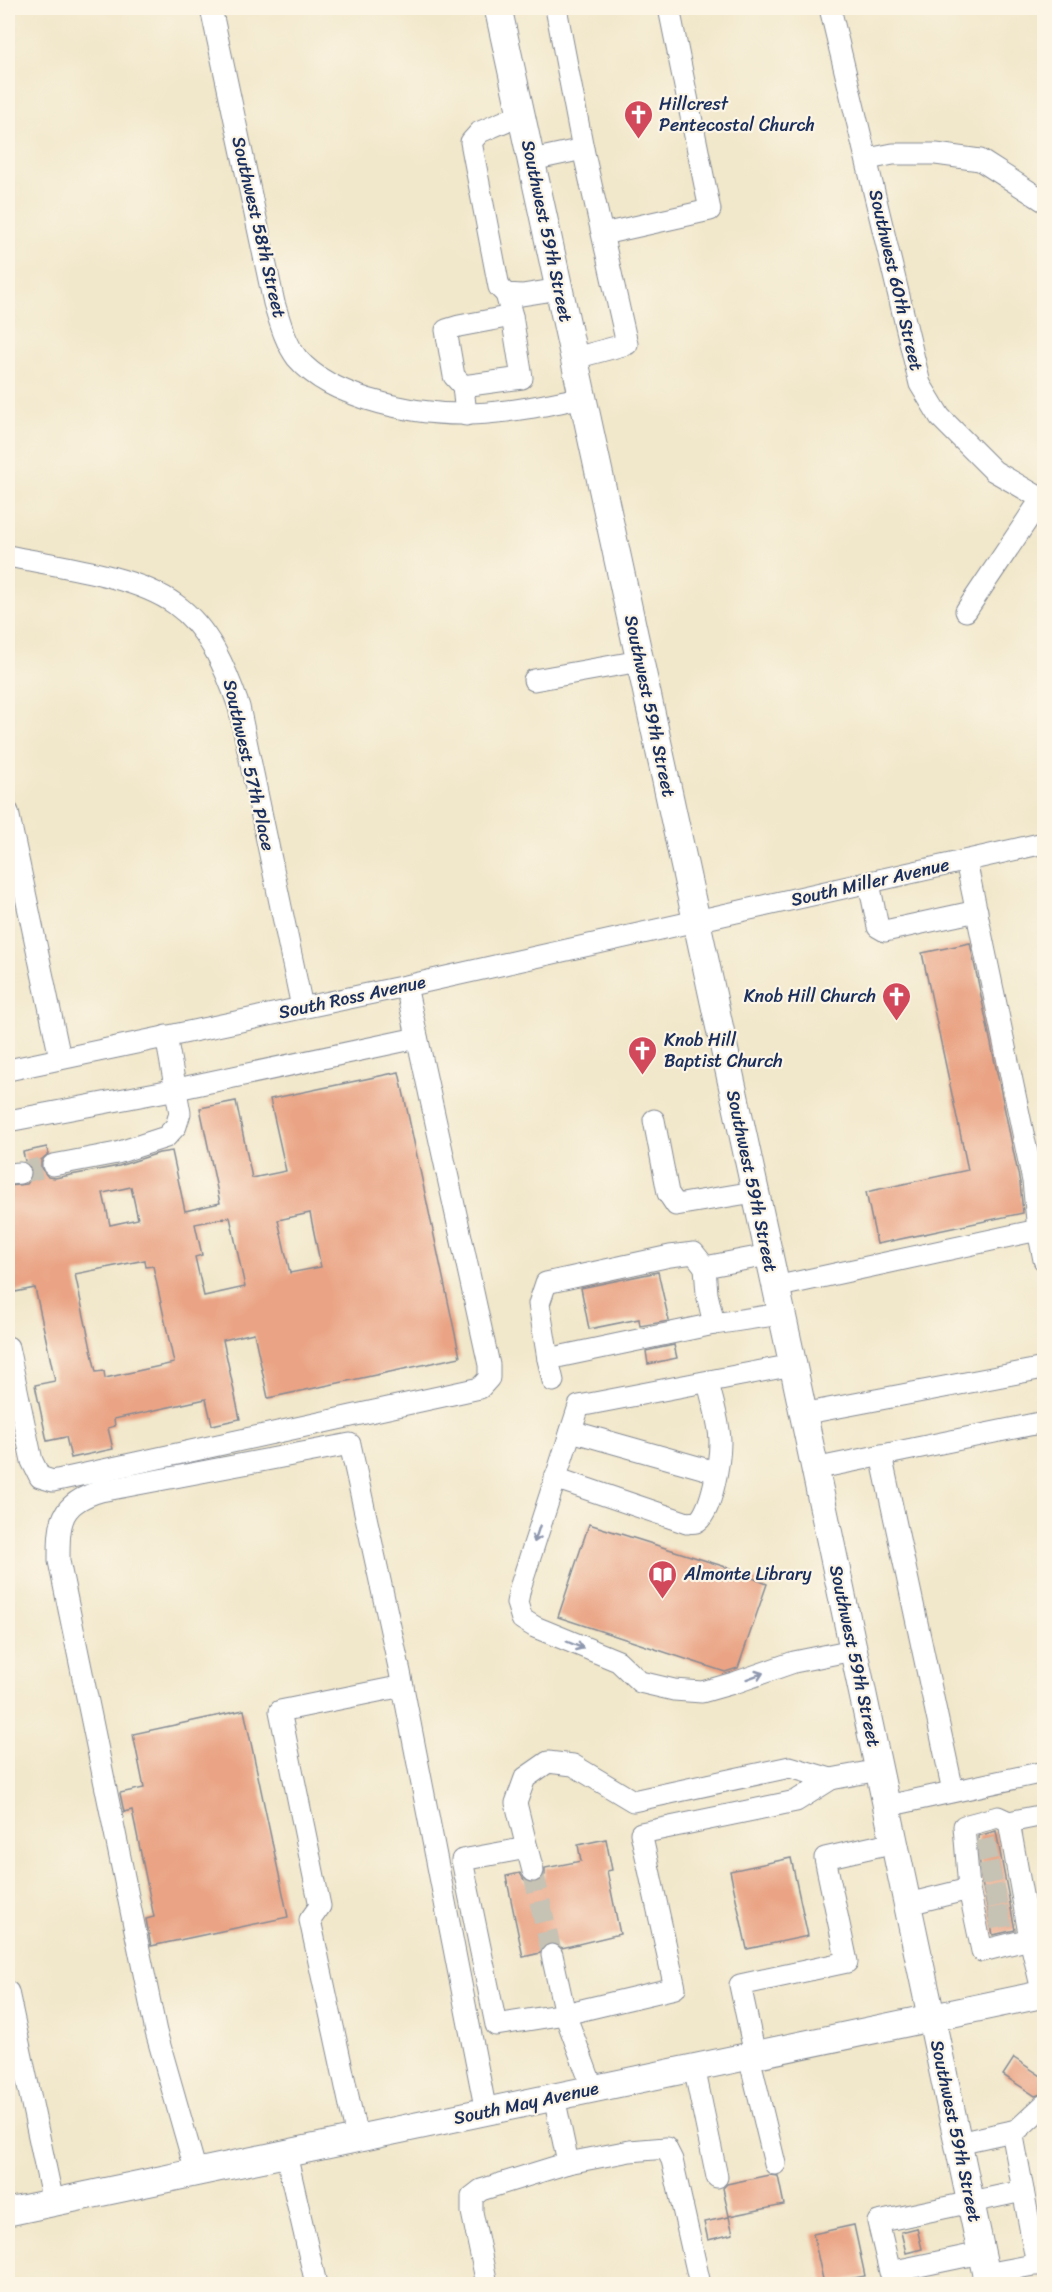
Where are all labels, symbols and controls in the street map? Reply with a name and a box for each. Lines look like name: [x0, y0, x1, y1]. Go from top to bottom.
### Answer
place label: Hillcrest Pentecostal Church: [659, 88, 815, 141]
church icon: Hillcrest Pentecostal Church: [622, 98, 654, 140]
street label: Southwest 58th Street: [223, 133, 295, 321]
street label: Southwest 59th Street: [512, 137, 582, 325]
street label: Southwest 60th Street: [860, 186, 932, 374]
street label: Southwest 59th Street: [615, 612, 685, 800]
street label: Southwest 57th Place: [214, 676, 284, 854]
street label: South Miller Avenue: [787, 848, 953, 916]
street label: South Ross Avenue: [275, 966, 429, 1028]
place label: Knob Hill Church: [744, 980, 876, 1012]
church icon: Knob Hill Church: [881, 980, 913, 1022]
place label: Knob Hill Baptist Church: [664, 1024, 783, 1077]
church icon: Knob Hill Baptist Church: [627, 1034, 659, 1076]
street label: Southwest 59th Street: [717, 1087, 787, 1275]
one-way arrow: [531, 1524, 542, 1543]
library icon: Almonte Library: [647, 1558, 679, 1600]
place label: Almonte Library: [683, 1558, 812, 1590]
street label: Southwest 59th Street: [820, 1562, 890, 1750]
one-way arrow: [565, 1640, 583, 1651]
one-way arrow: [745, 1670, 764, 1681]
street label: Southwest 59th Street: [921, 2037, 991, 2225]
street label: South May Avenue: [450, 2072, 602, 2134]

